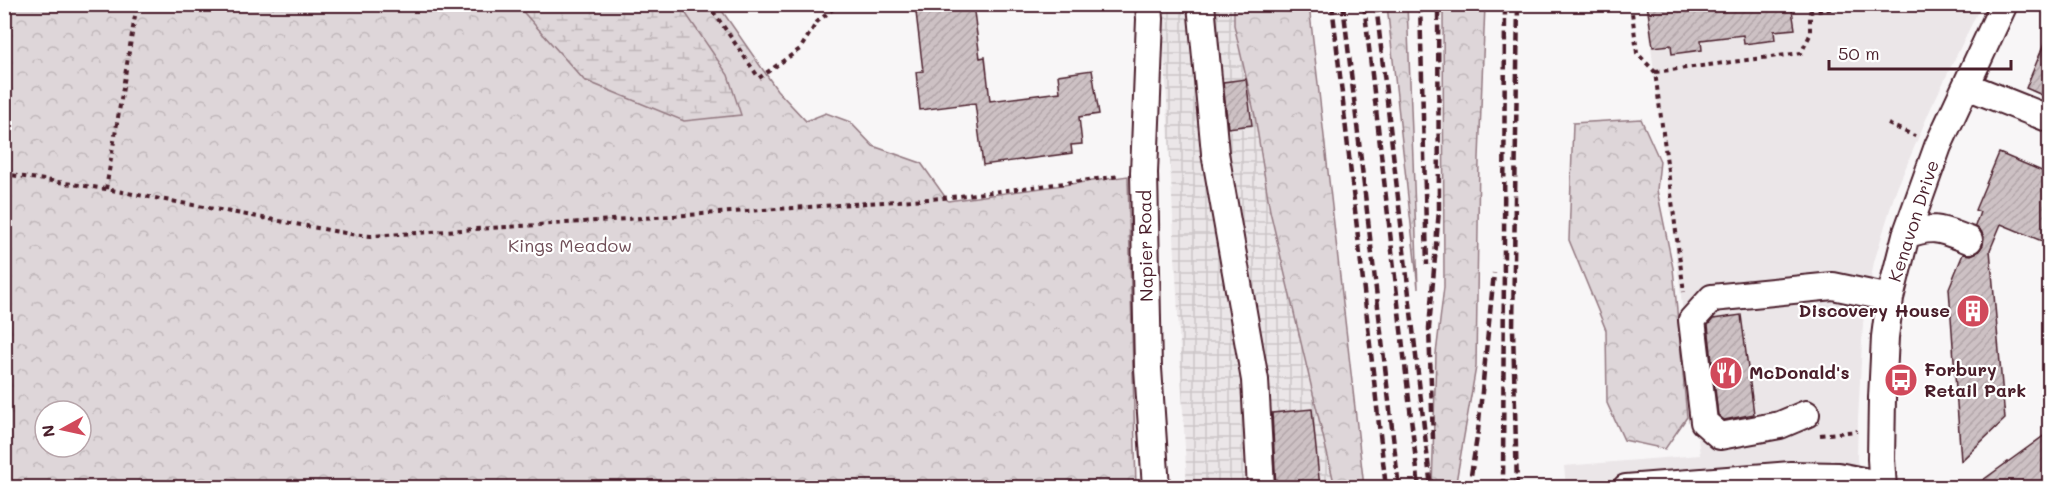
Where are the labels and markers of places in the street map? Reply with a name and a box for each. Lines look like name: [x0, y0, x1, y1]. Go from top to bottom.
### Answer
building icon: Discovery House: [1955, 293, 1991, 329]
place label: Discovery House: [1799, 298, 1950, 322]
restaurant icon: McDonald's: [1708, 355, 1744, 391]
place label: Forbury Retail Park: [1924, 357, 2026, 402]
place label: McDonald's: [1749, 360, 1850, 384]
bus stop icon: Forbury Retail Park: [1883, 362, 1919, 398]

